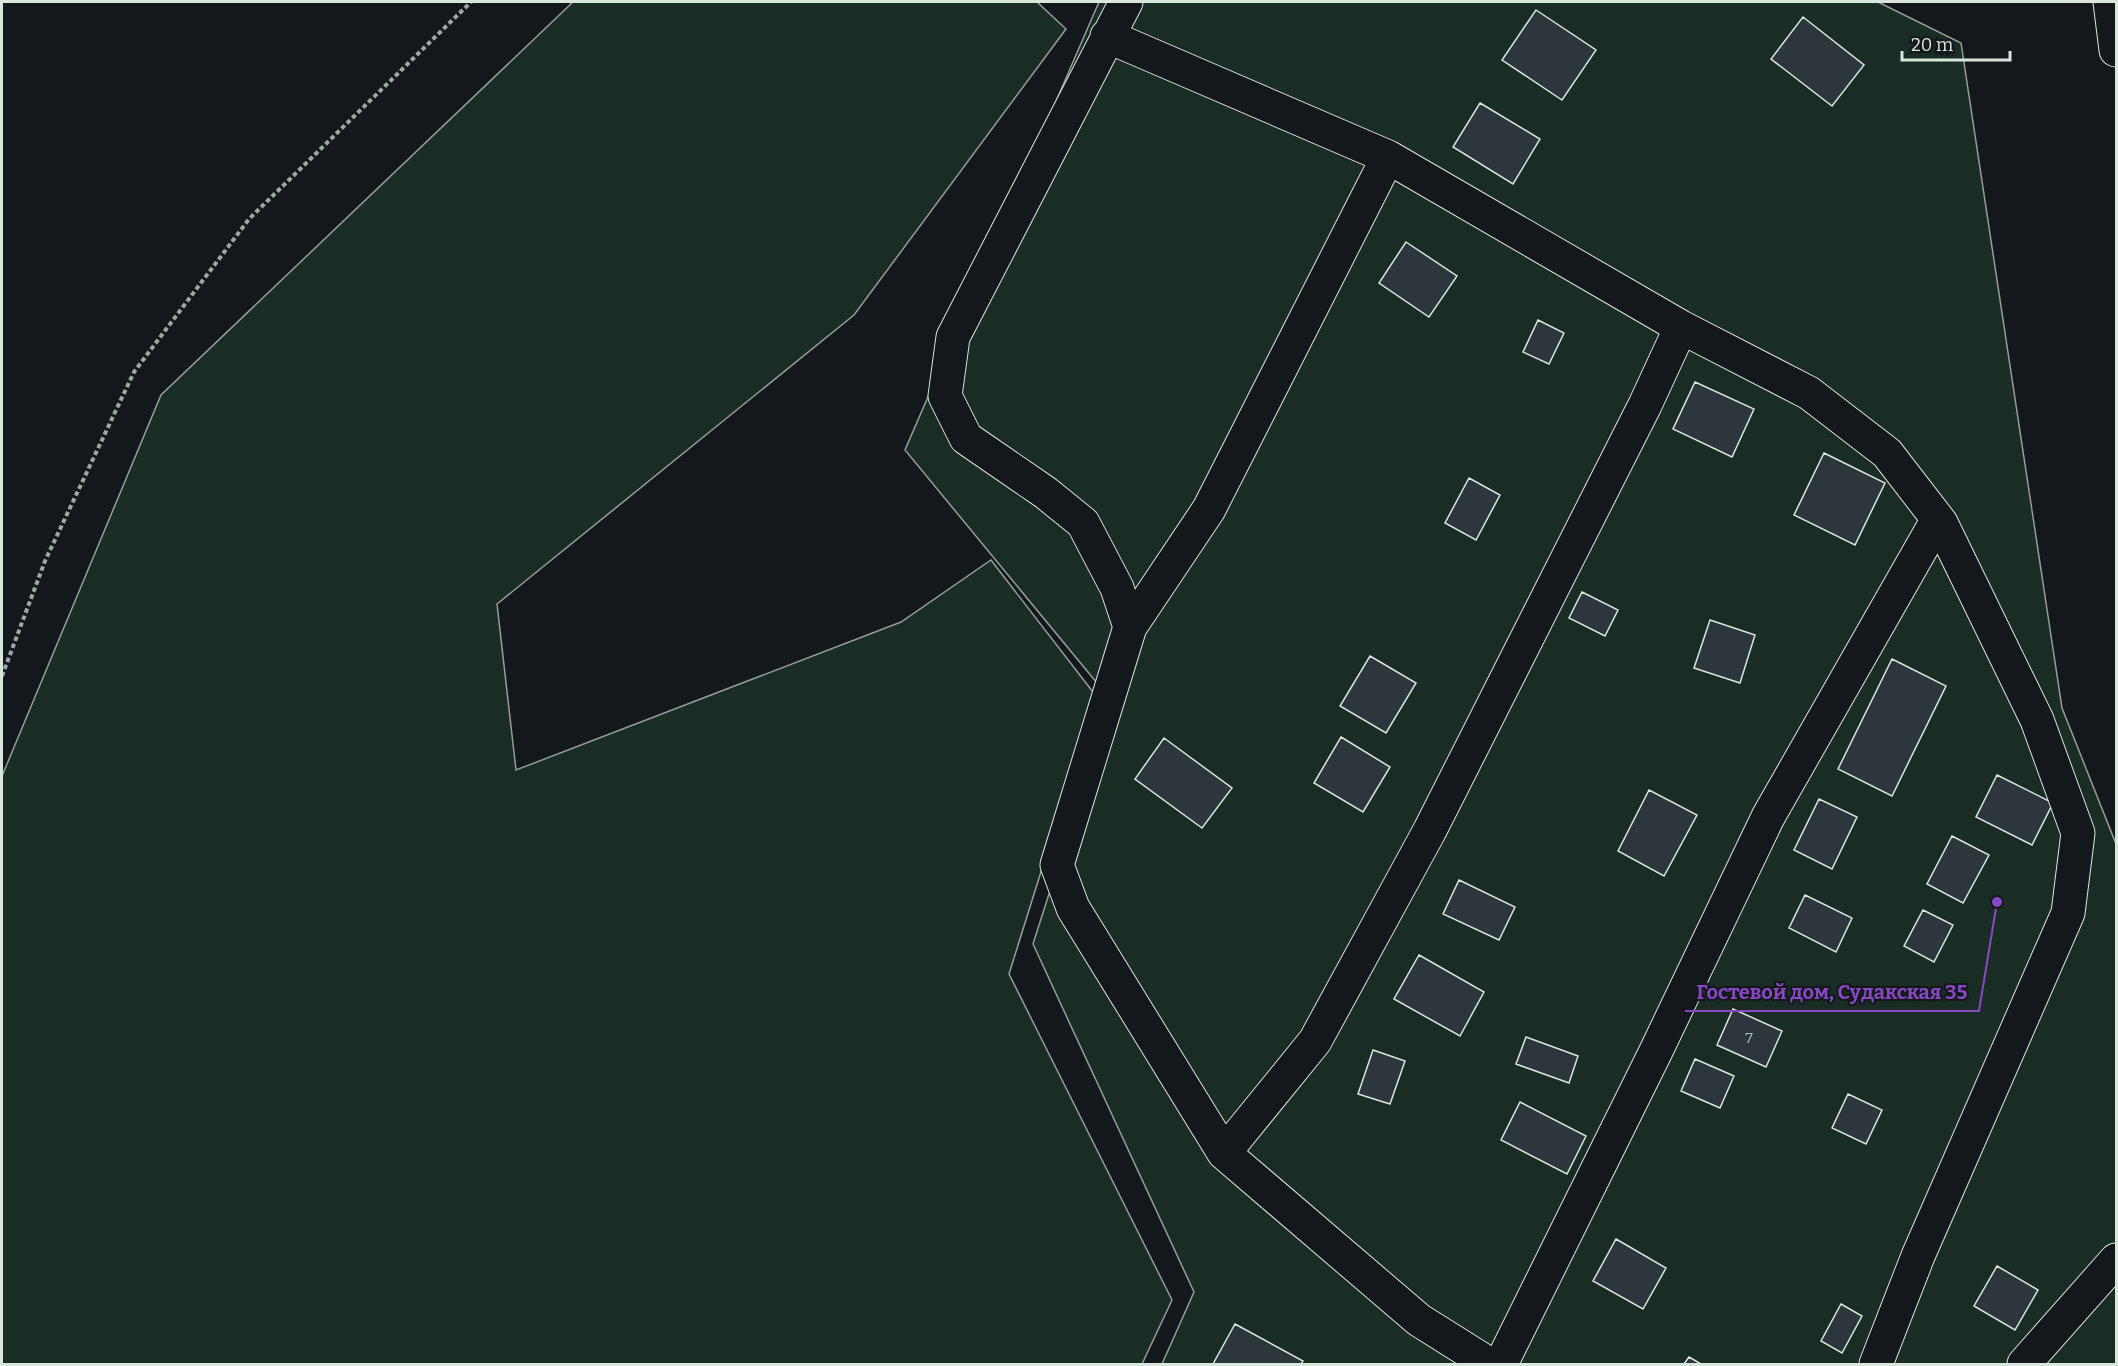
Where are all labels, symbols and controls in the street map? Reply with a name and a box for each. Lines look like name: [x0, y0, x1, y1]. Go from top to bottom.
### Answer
scale bar: [1902, 24, 2010, 62]
text: 20 m: [1911, 34, 1953, 56]
callout: Гостевой дом, Судакская 35: [1685, 973, 1979, 1011]
text: Гостевой дом, Судакская 35: [1697, 980, 1968, 1004]
house number: 7: [1745, 1029, 1753, 1047]

